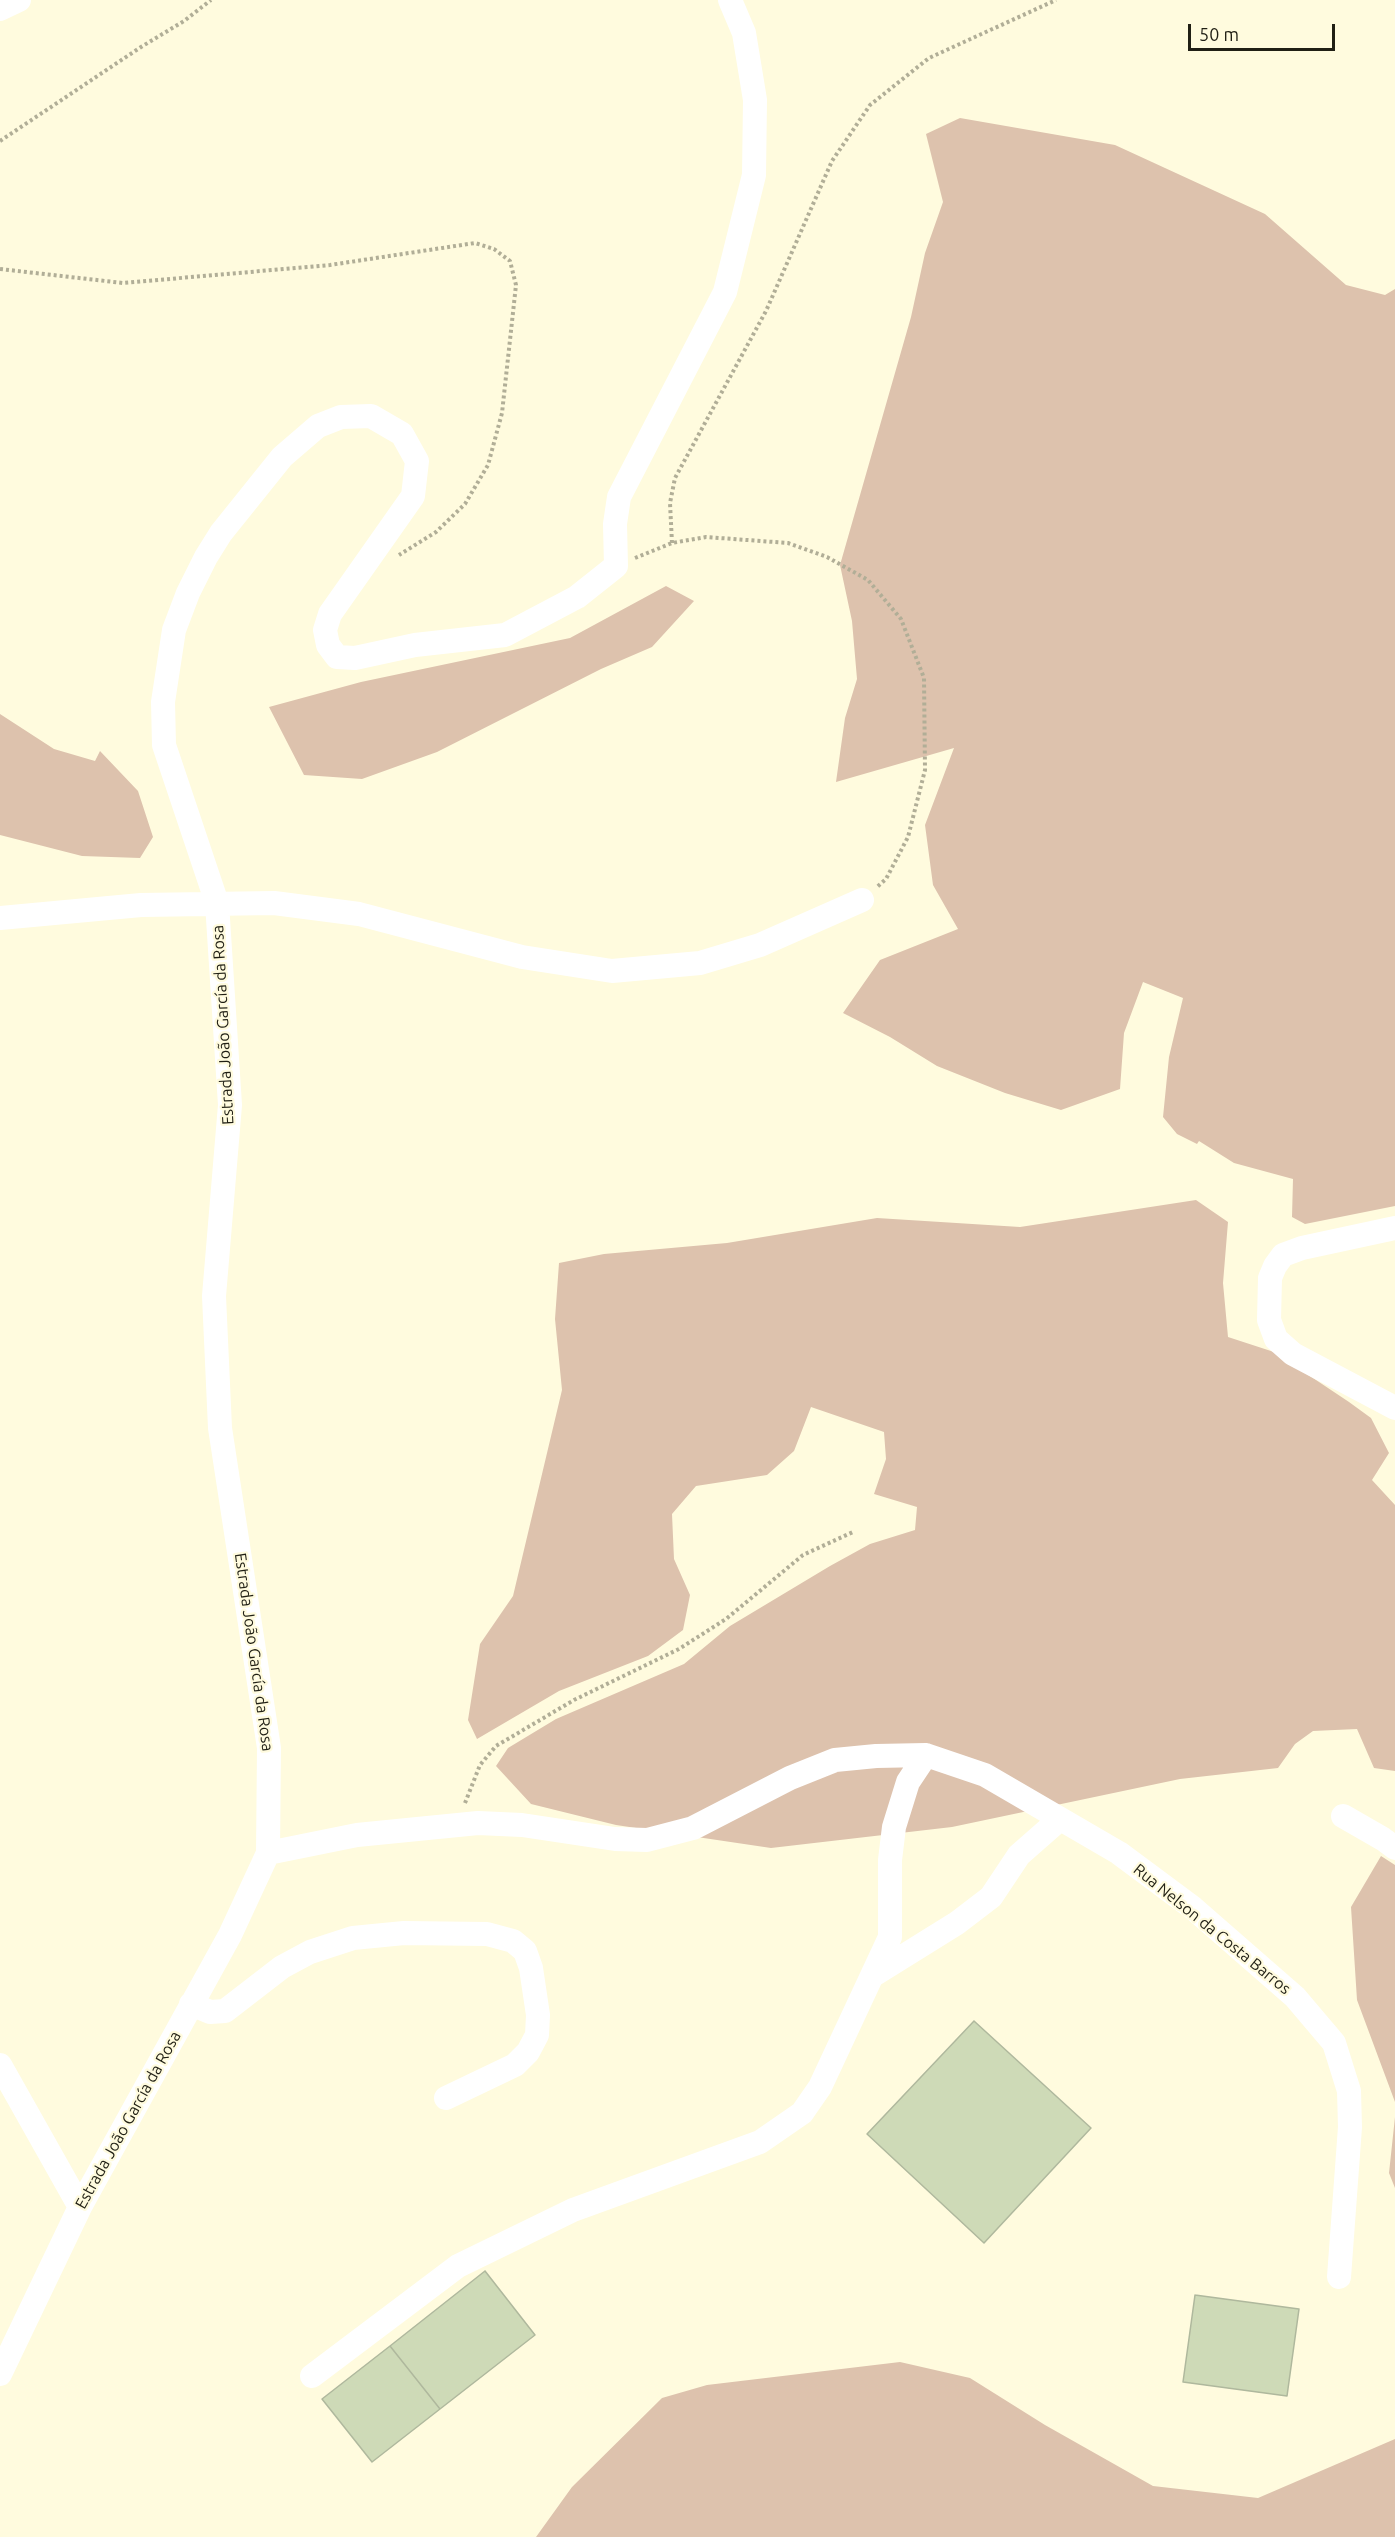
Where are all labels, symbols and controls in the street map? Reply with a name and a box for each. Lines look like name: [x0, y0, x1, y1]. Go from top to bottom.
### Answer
scale bar: [1191, 12, 1338, 50]
text: 50 m: [1199, 24, 1239, 44]
street label: Estrada João García da Rosa: [208, 925, 238, 1125]
street label: Estrada João García da Rosa: [231, 1552, 277, 1752]
street label: Rua Nelson da Costa Barros: [1129, 1860, 1295, 1998]
street label: Estrada João García da Rosa: [71, 2028, 185, 2212]

